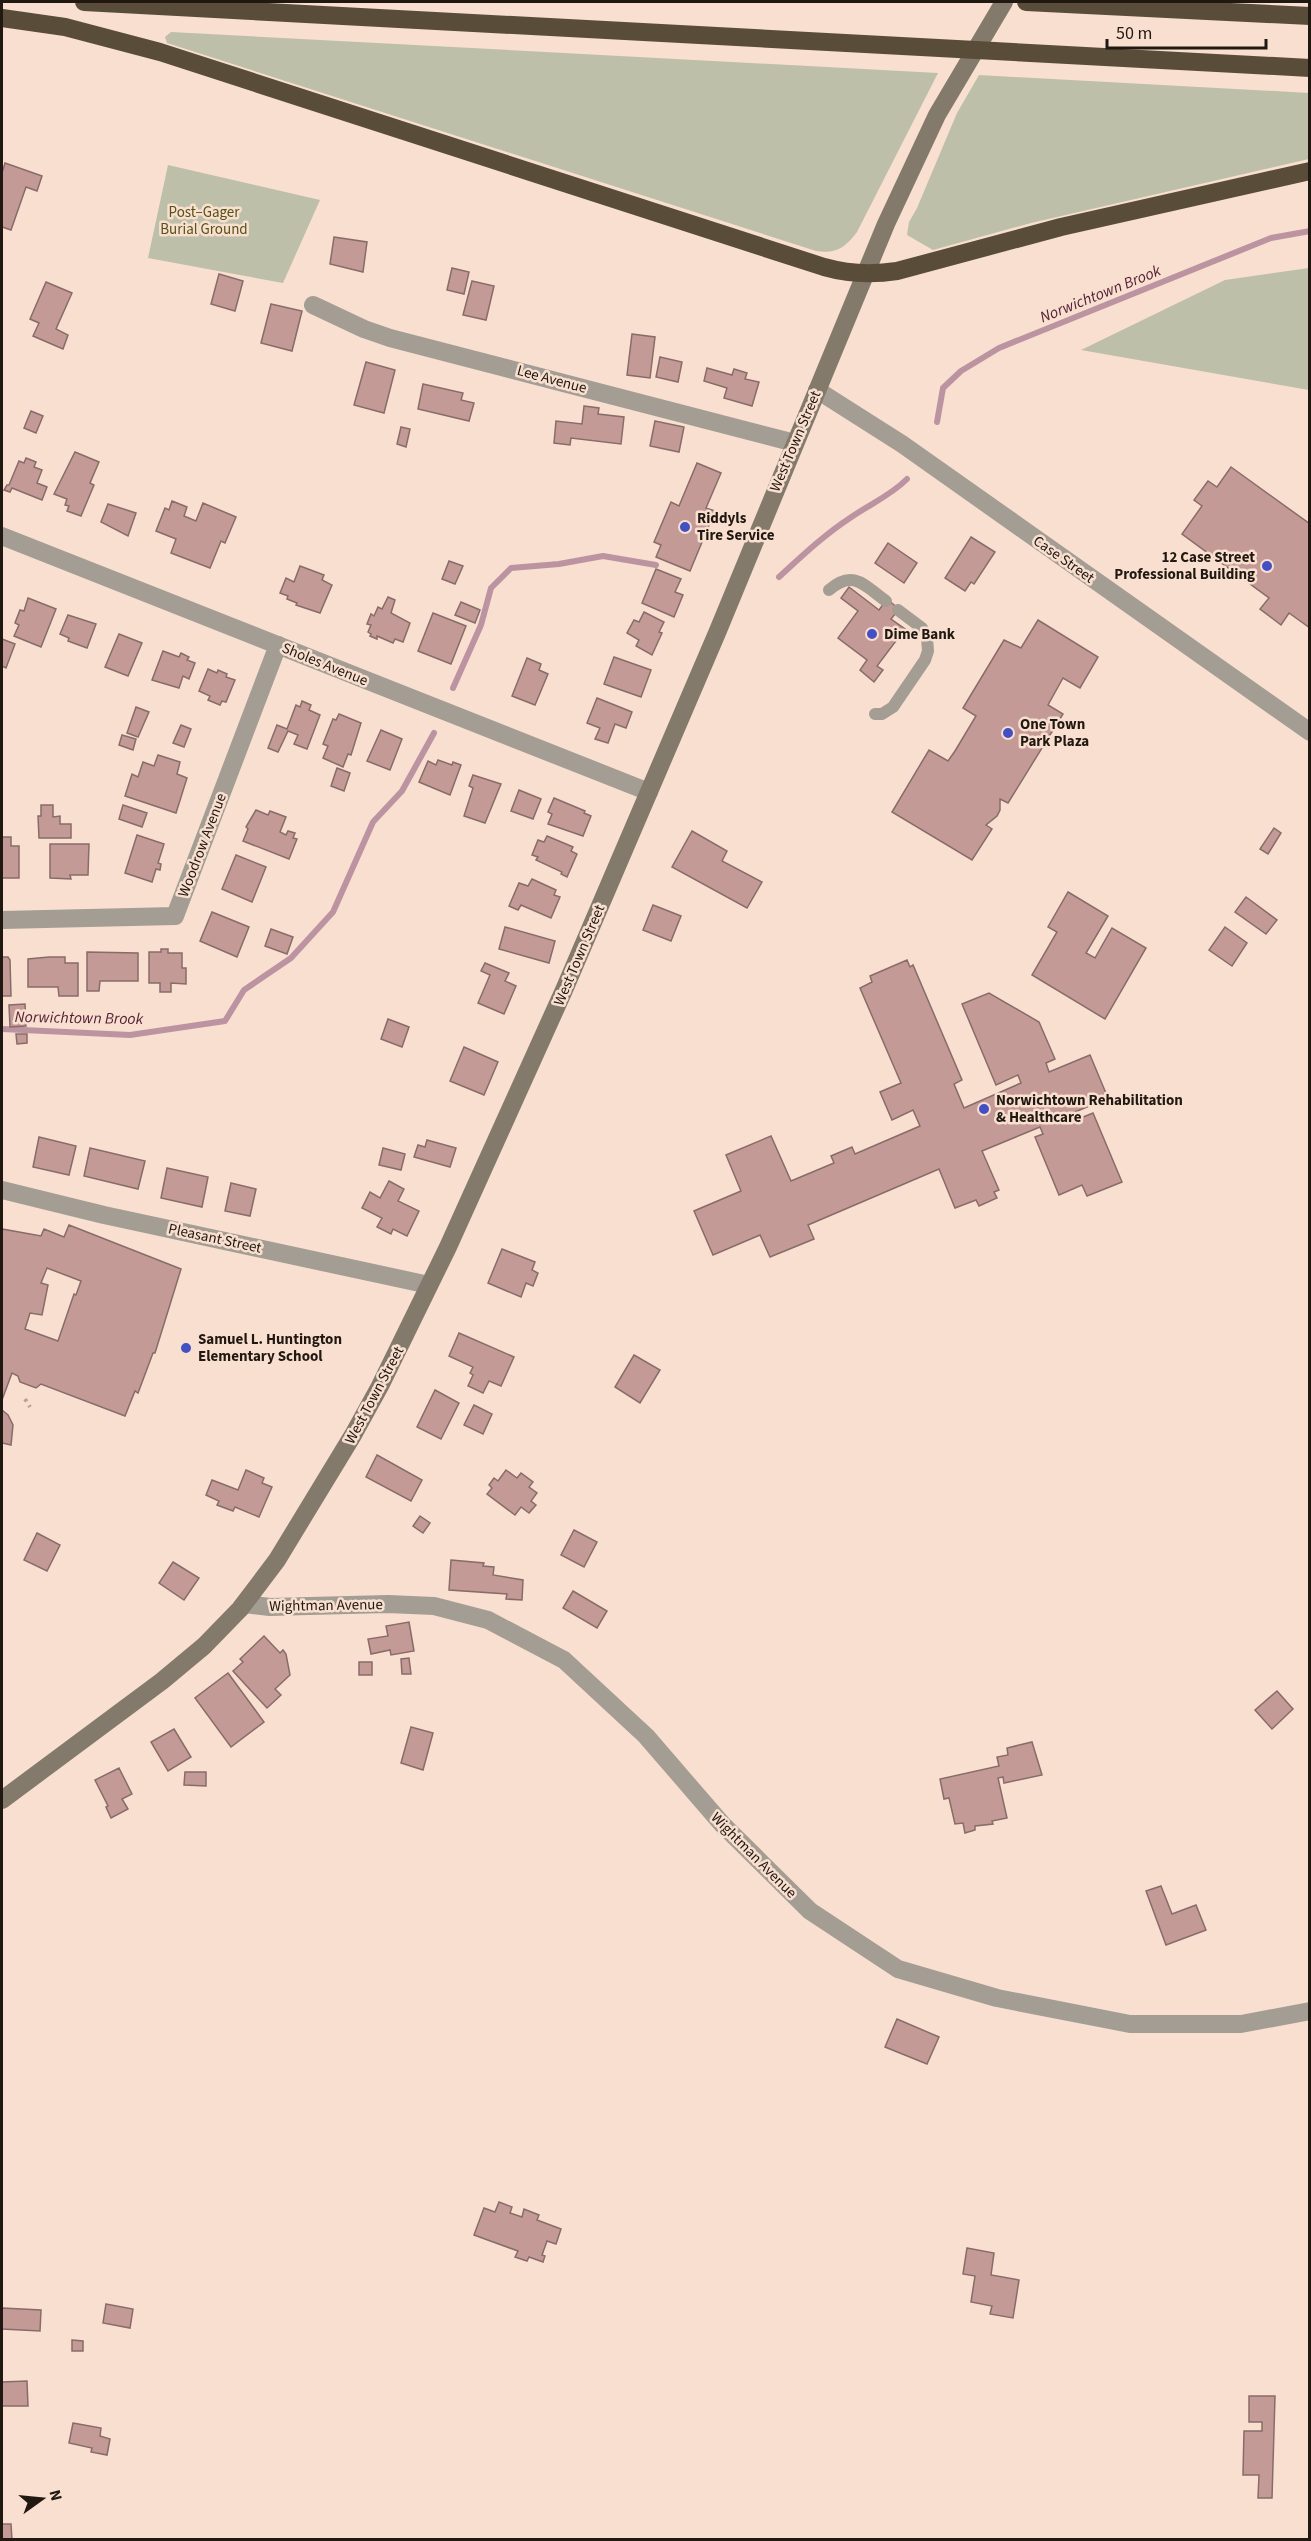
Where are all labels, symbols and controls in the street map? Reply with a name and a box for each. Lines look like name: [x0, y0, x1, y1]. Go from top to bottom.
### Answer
scale bar: [1107, 12, 1266, 50]
text: 50 m: [1116, 21, 1152, 46]
park label: Post–Gager Burial Ground: [160, 202, 248, 240]
water label: Norwichtown Brook: [1037, 259, 1164, 328]
street label: Lee Avenue: [515, 360, 589, 399]
street label: West Town Street: [765, 387, 826, 495]
place label: Riddyls Tire Service: [697, 508, 775, 546]
marker: Riddyls Tire Service: [678, 520, 692, 534]
street label: Case Street: [1029, 531, 1099, 588]
place label: 12 Case Street Professional Building: [1114, 547, 1255, 585]
marker: 12 Case Street Professional Building: [1260, 559, 1274, 573]
place label: Dime Bank: [884, 624, 956, 645]
marker: Dime Bank: [865, 627, 879, 641]
street label: Sholes Avenue: [279, 638, 371, 691]
place label: One Town Park Plaza: [1020, 714, 1089, 752]
marker: One Town Park Plaza: [1001, 726, 1015, 740]
street label: Woodrow Avenue: [173, 790, 232, 900]
street label: West Town Street: [549, 901, 610, 1009]
water label: Norwichtown Brook: [14, 1006, 144, 1030]
place label: Norwichtown Rehabilitation & Healthcare: [996, 1090, 1183, 1128]
marker: Norwichtown Rehabilitation & Healthcare: [977, 1102, 991, 1116]
street label: Pleasant Street: [166, 1218, 263, 1259]
place label: Samuel L. Huntington Elementary School: [198, 1329, 342, 1367]
marker: Samuel L. Huntington Elementary School: [179, 1341, 193, 1355]
street label: West Town Street: [340, 1343, 409, 1448]
street label: Wightman Avenue: [269, 1594, 383, 1617]
street label: Wightman Avenue: [706, 1808, 801, 1903]
north arrow: [12, 2469, 72, 2529]
text: N: [44, 2487, 68, 2503]

